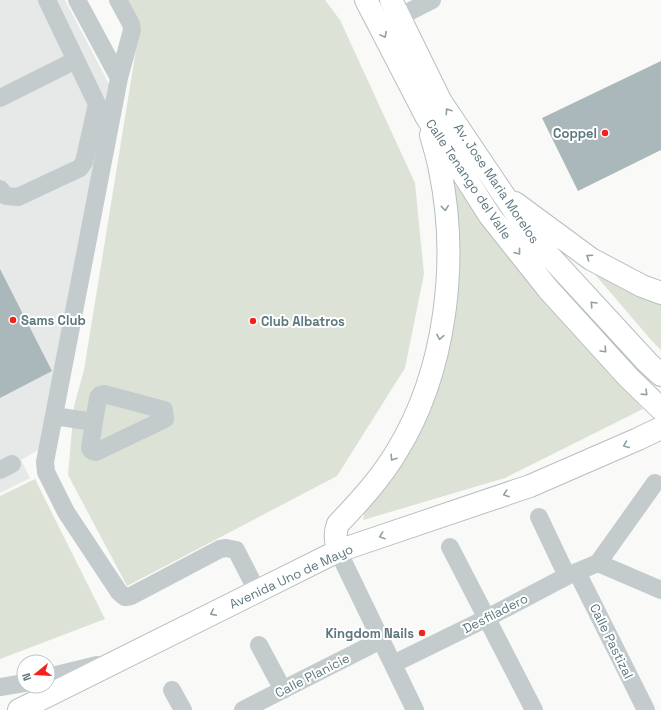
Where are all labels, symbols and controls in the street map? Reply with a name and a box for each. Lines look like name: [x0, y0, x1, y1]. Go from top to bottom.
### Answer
one-way arrow: [379, 30, 387, 38]
one-way arrow: [445, 108, 453, 115]
street label: Calle Tenango del Valle: [422, 116, 515, 243]
street label: Av. Jose Maria Morelos: [450, 120, 543, 247]
place label: Coppel: [553, 125, 597, 142]
marker: Coppel: [600, 128, 610, 138]
one-way arrow: [441, 205, 450, 211]
one-way arrow: [514, 247, 521, 254]
one-way arrow: [586, 254, 593, 262]
one-way arrow: [591, 301, 598, 309]
place label: Sams Club: [21, 312, 86, 329]
place label: Club Albatros: [261, 313, 345, 330]
marker: Sams Club: [8, 315, 18, 325]
marker: Club Albatros: [248, 316, 258, 326]
one-way arrow: [436, 334, 444, 341]
one-way arrow: [599, 345, 606, 353]
one-way arrow: [640, 388, 648, 396]
one-way arrow: [622, 440, 629, 448]
one-way arrow: [390, 454, 398, 461]
one-way arrow: [502, 489, 509, 498]
one-way arrow: [379, 531, 386, 539]
street label: Avenida Uno de Mayo: [227, 540, 356, 613]
street label: Desfiladero: [460, 590, 531, 637]
street label: Calle Pastizal: [586, 601, 637, 682]
one-way arrow: [210, 608, 218, 616]
place label: Kingdom Nails: [325, 625, 414, 642]
marker: Kingdom Nails: [417, 628, 427, 638]
street label: Calle Planicie: [272, 649, 352, 702]
north arrow: [16, 654, 56, 694]
text: N: [19, 671, 34, 683]

